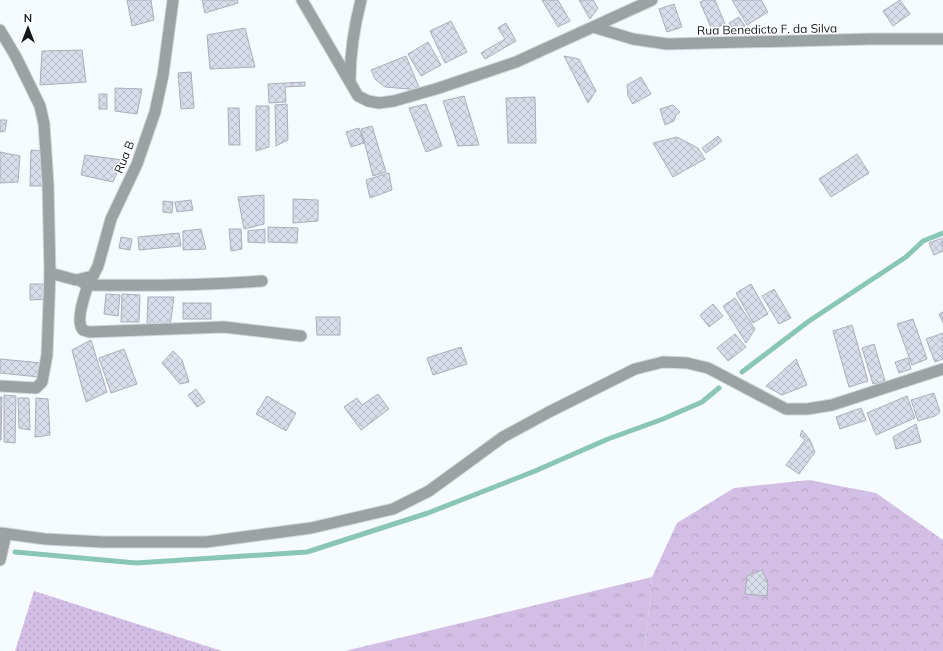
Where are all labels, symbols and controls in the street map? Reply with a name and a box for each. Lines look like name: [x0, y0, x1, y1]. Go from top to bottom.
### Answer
north arrow: [8, 8, 48, 48]
text: N: [24, 11, 32, 25]
street label: Rua Benedicto F. da Silva: [697, 20, 837, 38]
street label: Rua B: [111, 139, 137, 175]

